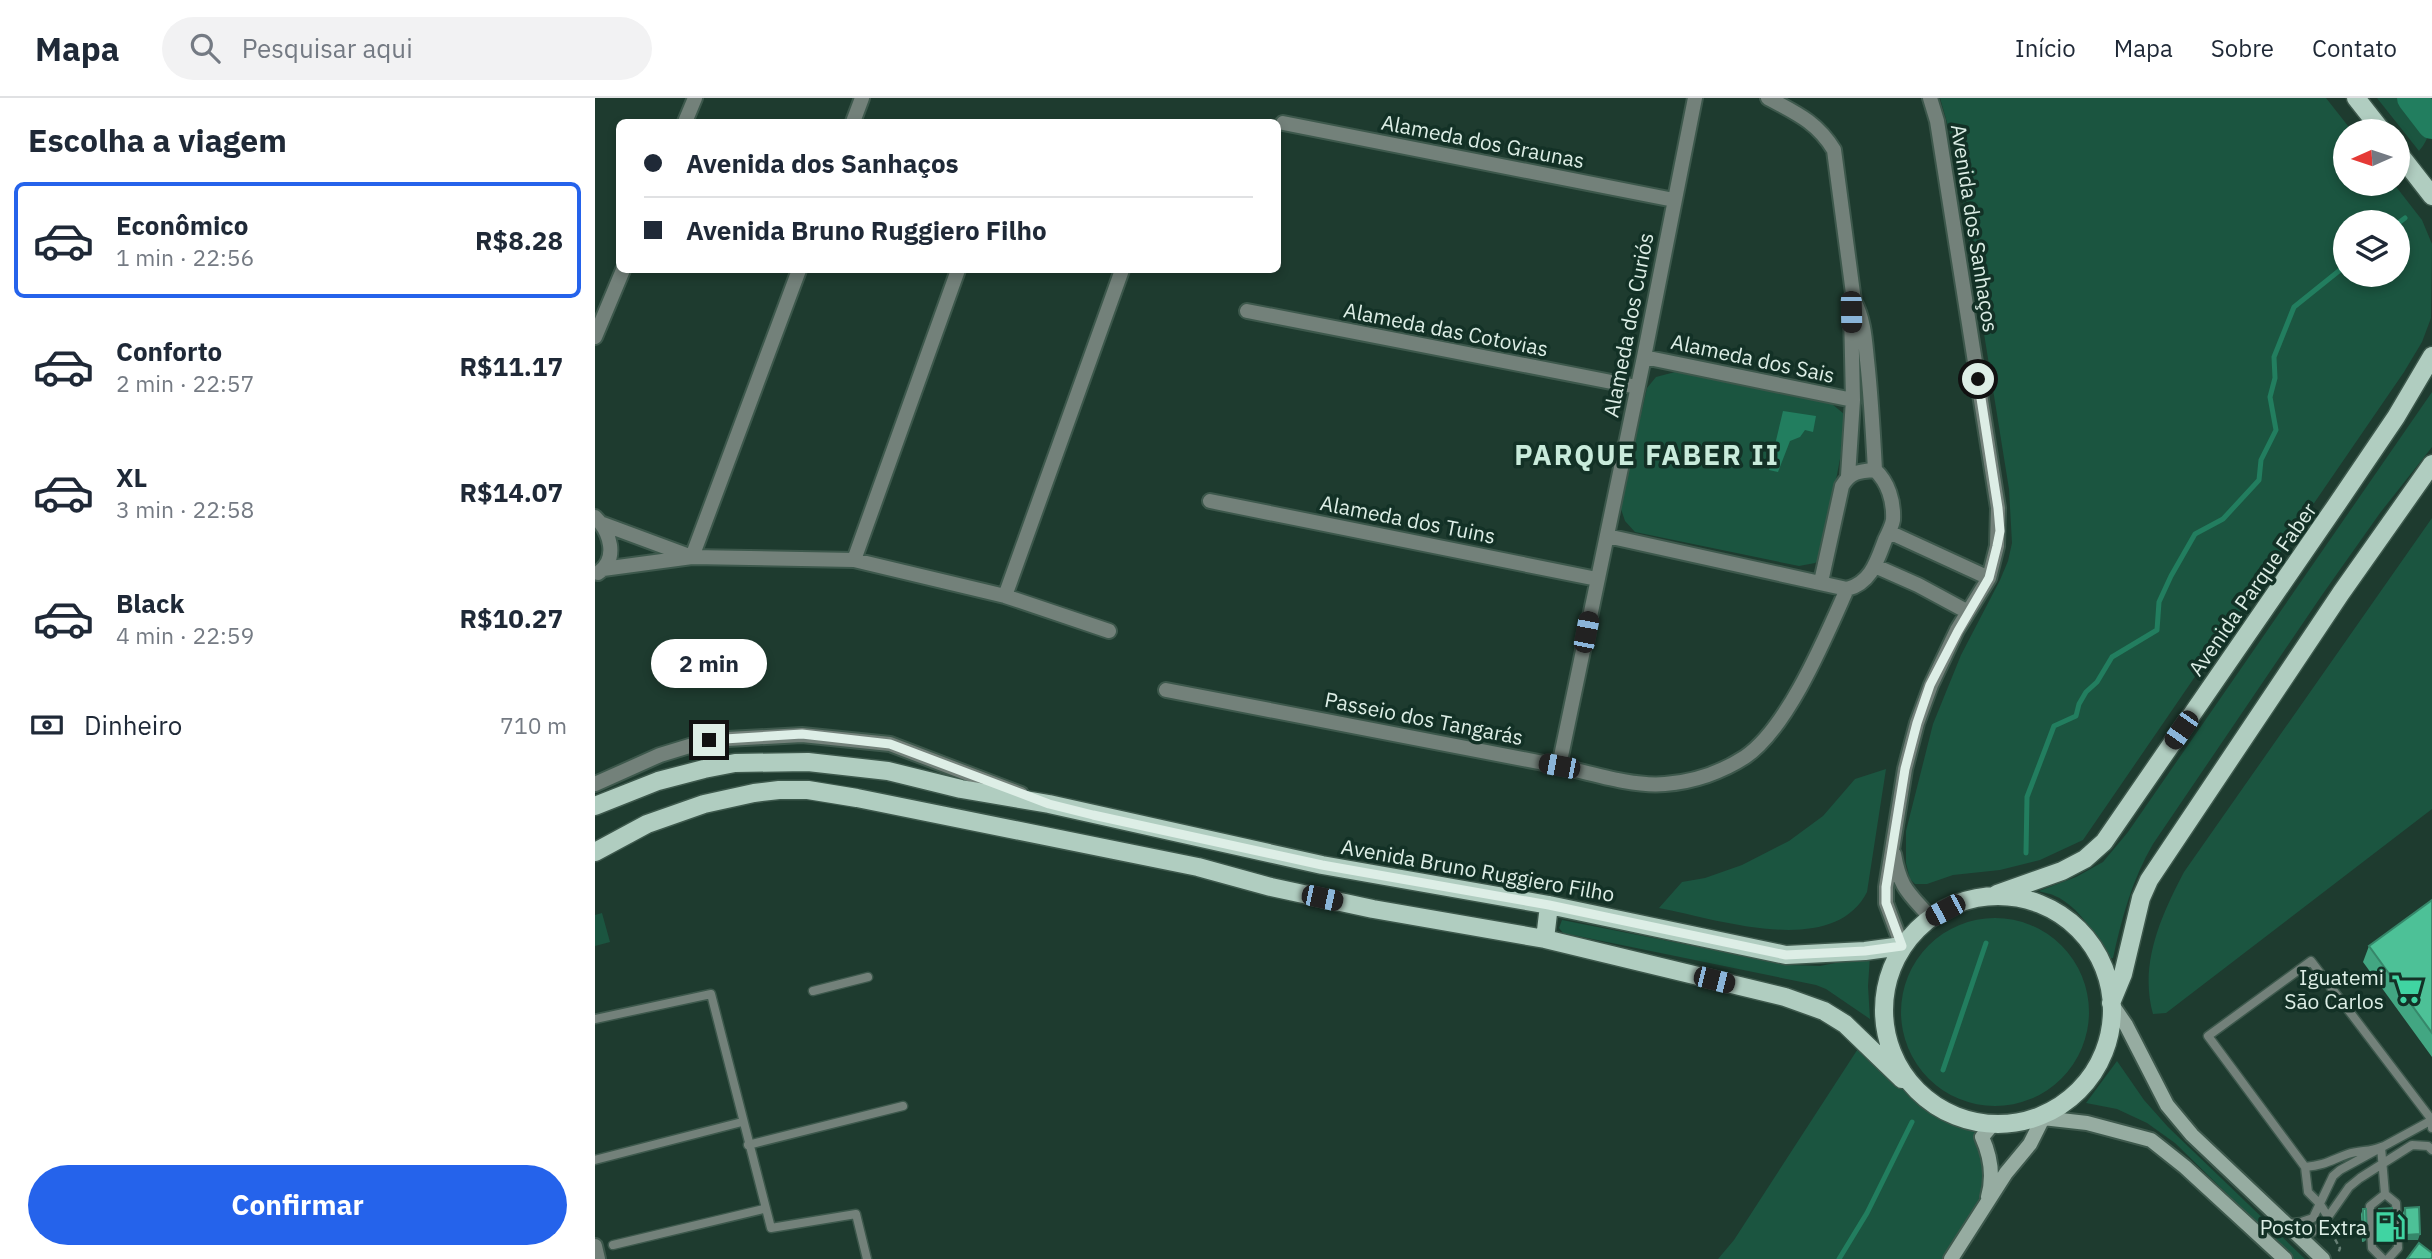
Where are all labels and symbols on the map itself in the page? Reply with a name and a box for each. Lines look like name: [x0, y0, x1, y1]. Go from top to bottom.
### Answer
street label: Alameda dos Graunas: [1379, 108, 1587, 174]
north arrow: [2333, 119, 2410, 196]
street label: Avenida dos Sanhaços: [1945, 122, 2005, 334]
street label: Alameda dos Curiós: [1596, 230, 1660, 420]
car: [1841, 291, 1862, 333]
street label: Alameda das Cotovias: [1341, 295, 1551, 363]
street label: Alameda dos Sais: [1669, 327, 1837, 389]
route start: [1962, 363, 1994, 395]
district label: PARQUE FABER II: [1514, 436, 1780, 473]
street label: Alameda dos Tuins: [1318, 488, 1498, 550]
street label: Avenida Parque Faber: [2182, 496, 2323, 681]
car: [1572, 609, 1601, 655]
callout: 2 min: [651, 638, 767, 688]
street label: Passeio dos Tangarás: [1322, 685, 1526, 751]
car: [2161, 707, 2202, 753]
route end: [693, 724, 725, 756]
car: [1537, 752, 1582, 780]
street label: Avenida Bruno Ruggiero Filho: [1339, 832, 1617, 908]
car: [1300, 883, 1345, 913]
car: [1922, 891, 1969, 929]
place label: Iguatemi São Carlos: [2284, 963, 2384, 1015]
car: [1692, 965, 1737, 995]
supermarket icon: Iguatemi São Carlos: [2390, 972, 2424, 1006]
fuel station icon: Posto Extra: [2373, 1210, 2407, 1244]
place label: Posto Extra: [2260, 1213, 2367, 1241]

